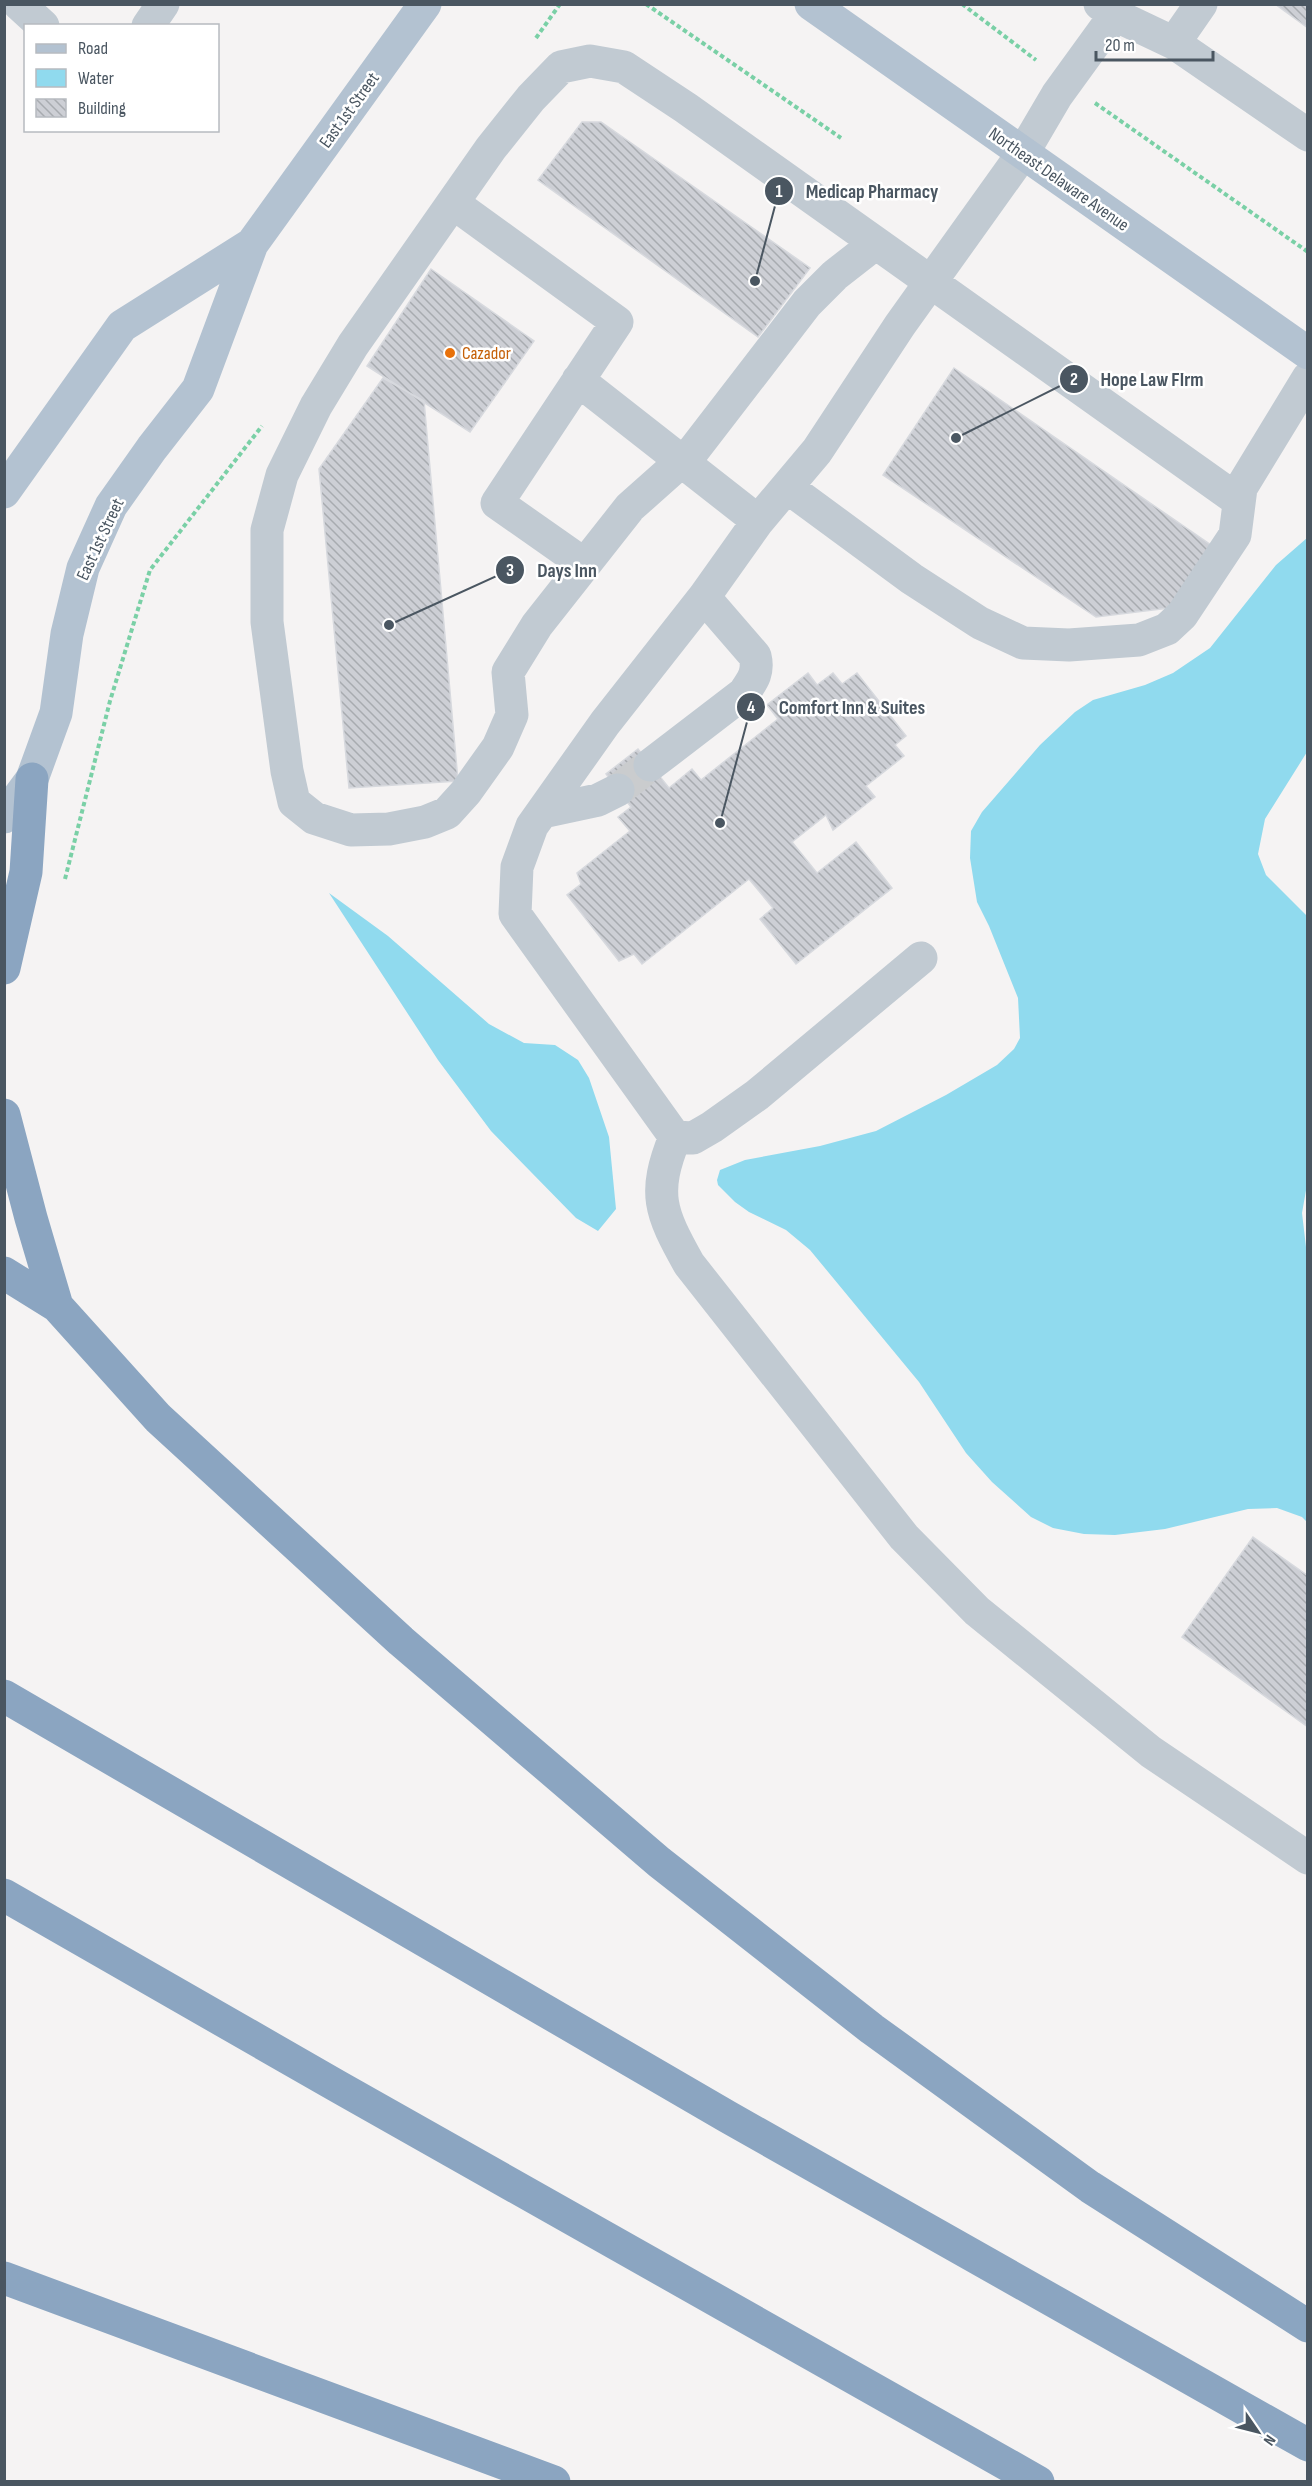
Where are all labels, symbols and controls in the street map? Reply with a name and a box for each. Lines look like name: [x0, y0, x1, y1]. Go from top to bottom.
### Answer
legend: [24, 24, 219, 132]
scale bar: [1096, 24, 1213, 62]
text: 20 m: [1105, 35, 1135, 56]
text: Road: [78, 38, 108, 59]
text: Water: [78, 68, 114, 89]
street label: East 1st Street: [315, 68, 384, 152]
text: Building: [78, 98, 126, 119]
street label: Northeast Delaware Avenue: [985, 123, 1133, 236]
callout: Medicap Pharmacy: [764, 172, 951, 210]
text: Medicap Pharmacy: [806, 180, 939, 204]
text: 1: [775, 181, 783, 202]
place label: Cazador: [462, 343, 511, 364]
marker: Cazador: [443, 346, 457, 360]
callout: Hope Law FIrm: [1059, 360, 1216, 398]
text: Hope Law FIrm: [1100, 368, 1204, 392]
text: 2: [1070, 369, 1078, 390]
street label: East 1st Street: [72, 494, 129, 584]
callout: Days Inn: [495, 551, 609, 589]
text: Days Inn: [537, 559, 597, 583]
text: 3: [506, 560, 514, 581]
callout: Comfort Inn & Suites: [736, 688, 937, 726]
text: Comfort Inn & Suites: [779, 696, 926, 720]
text: 4: [747, 697, 756, 718]
north arrow: [1228, 2402, 1288, 2462]
text: N: [1259, 2431, 1279, 2449]

